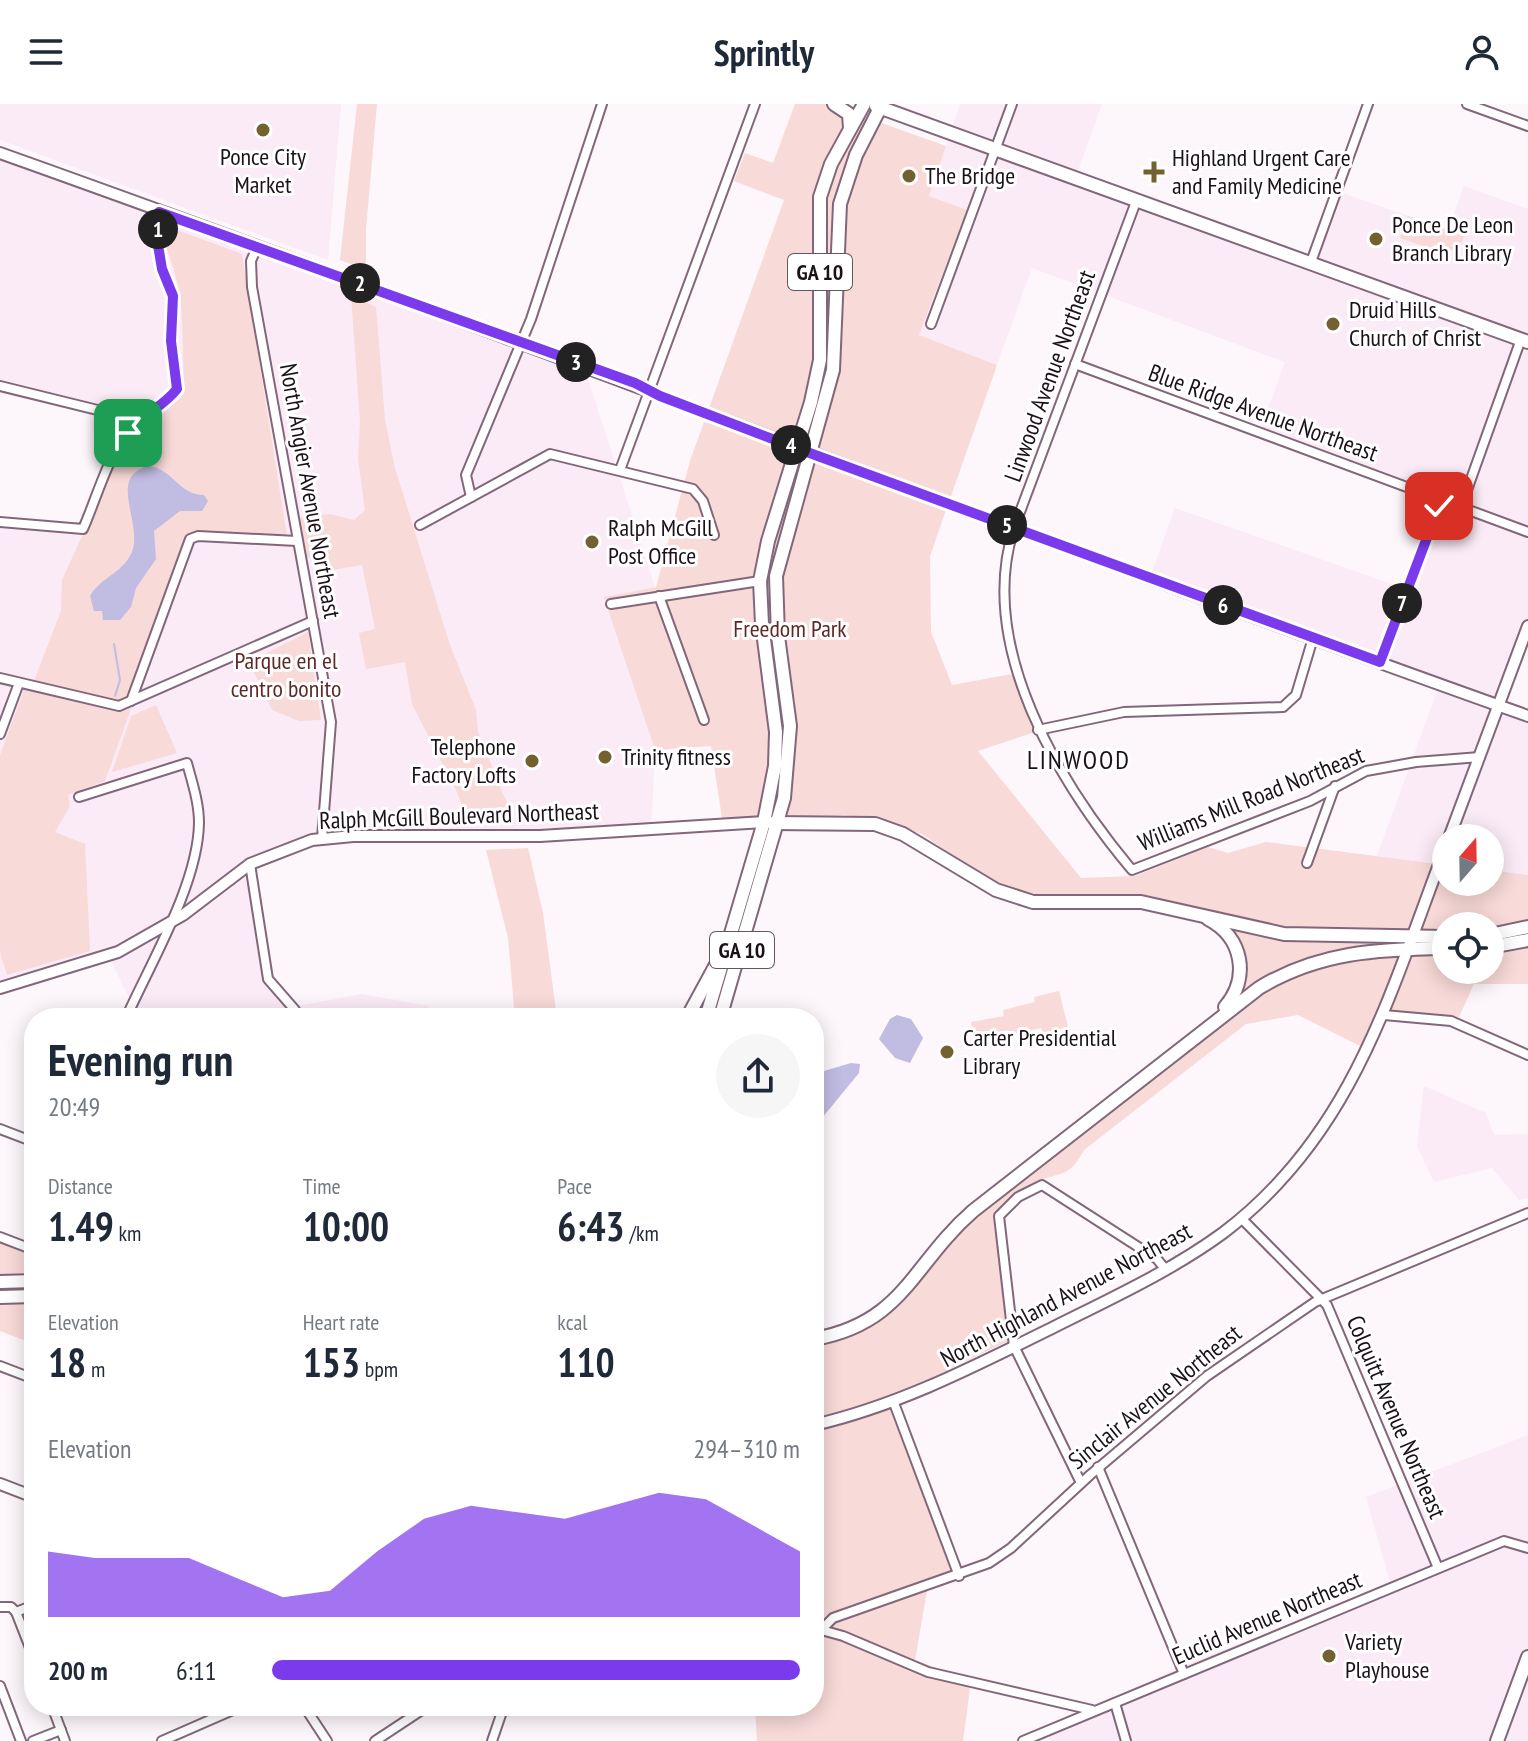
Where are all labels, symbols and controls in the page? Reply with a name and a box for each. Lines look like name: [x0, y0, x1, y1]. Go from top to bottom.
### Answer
text: Sprintly: [714, 29, 814, 76]
icon: menu: [24, 30, 68, 74]
icon: person: [1460, 30, 1504, 74]
marker: Ponce City Market: [254, 121, 272, 139]
place label: Ponce City Market: [220, 141, 306, 200]
place label: Highland Urgent Care and Family Medicine: [1172, 142, 1351, 201]
place label: The Bridge: [925, 160, 1015, 191]
marker: Highland Urgent Care and Family Medicine: [1143, 161, 1165, 183]
marker: The Bridge: [900, 167, 918, 185]
pin: 1: [138, 209, 178, 249]
place label: Ponce De Leon Branch Library: [1392, 209, 1513, 268]
text: 1: [153, 215, 163, 243]
marker: Ponce De Leon Branch Library: [1367, 230, 1385, 248]
road number: GA 10: [788, 254, 852, 290]
pin: 2: [340, 263, 380, 303]
street label: Linwood Avenue Northeast: [997, 265, 1102, 486]
text: 2: [355, 269, 365, 297]
place label: Druid Hills Church of Christ: [1349, 294, 1482, 353]
marker: Druid Hills Church of Christ: [1324, 315, 1342, 333]
pin: 3: [556, 342, 596, 382]
text: 3: [571, 348, 581, 376]
street label: Blue Ridge Avenue Northeast: [1144, 357, 1382, 469]
street label: North Angier Avenue Northeast: [273, 361, 348, 621]
pin: [94, 399, 162, 467]
icon: arrive: [106, 411, 150, 455]
pin: 4: [771, 425, 811, 465]
text: 4: [786, 431, 796, 459]
pin: [1405, 472, 1473, 540]
icon: check: [1417, 484, 1461, 528]
pin: 5: [987, 505, 1027, 545]
text: 5: [1002, 511, 1012, 539]
place label: Ralph McGill Post Office: [608, 512, 713, 571]
marker: Ralph McGill Post Office: [583, 533, 601, 551]
pin: 7: [1382, 583, 1422, 623]
pin: 6: [1203, 585, 1243, 625]
text: 7: [1397, 589, 1407, 617]
text: 6: [1218, 591, 1228, 619]
park label: Freedom Park: [733, 613, 847, 644]
park label: Parque en el centro bonito: [231, 645, 341, 704]
place label: Telephone Factory Lofts: [412, 731, 516, 790]
street label: Williams Mill Road Northeast: [1133, 739, 1369, 858]
place label: Trinity fitness: [621, 741, 731, 772]
district label: LINWOOD: [1027, 743, 1131, 776]
marker: Trinity fitness: [596, 748, 614, 766]
marker: Telephone Factory Lofts: [523, 752, 541, 770]
street label: Ralph McGill Boulevard Northeast: [319, 795, 600, 836]
north arrow: [1432, 824, 1504, 896]
map controls: [1432, 824, 1504, 984]
button: locate: [1432, 912, 1504, 984]
road number: GA 10: [710, 932, 774, 968]
place label: Carter Presidential Library: [963, 1022, 1117, 1081]
text: Evening run: [48, 1031, 233, 1088]
button: share: [716, 1034, 800, 1118]
marker: Carter Presidential Library: [938, 1043, 956, 1061]
text: 20:49: [48, 1090, 100, 1123]
text: Distance: [48, 1172, 113, 1200]
text: Time: [303, 1172, 341, 1200]
text: Pace: [557, 1172, 592, 1200]
text: 1.49: [48, 1200, 114, 1252]
text: 10:00: [303, 1200, 389, 1252]
text: 6:43: [557, 1200, 625, 1252]
street label: North Highland Avenue Northeast: [935, 1215, 1197, 1374]
text: km: [114, 1219, 141, 1247]
text: /km: [625, 1219, 659, 1247]
text: Elevation: [48, 1308, 119, 1336]
text: Heart rate: [303, 1308, 379, 1336]
text: kcal: [557, 1308, 587, 1336]
street label: Colquitt Avenue Northeast: [1340, 1311, 1453, 1523]
street label: Sinclair Avenue Northeast: [1062, 1317, 1248, 1476]
text: 18: [48, 1336, 86, 1388]
text: 153: [303, 1336, 360, 1388]
text: 110: [557, 1336, 615, 1388]
text: m: [86, 1355, 105, 1383]
text: bpm: [360, 1355, 398, 1383]
text: Elevation: [48, 1432, 131, 1465]
text: 294–310 m: [694, 1432, 800, 1465]
street label: Euclid Avenue Northeast: [1168, 1564, 1366, 1671]
place label: Variety Playhouse: [1344, 1626, 1429, 1685]
marker: Variety Playhouse: [1320, 1647, 1338, 1665]
text: 200 m: [48, 1654, 108, 1687]
text: 6:11: [176, 1654, 216, 1687]

